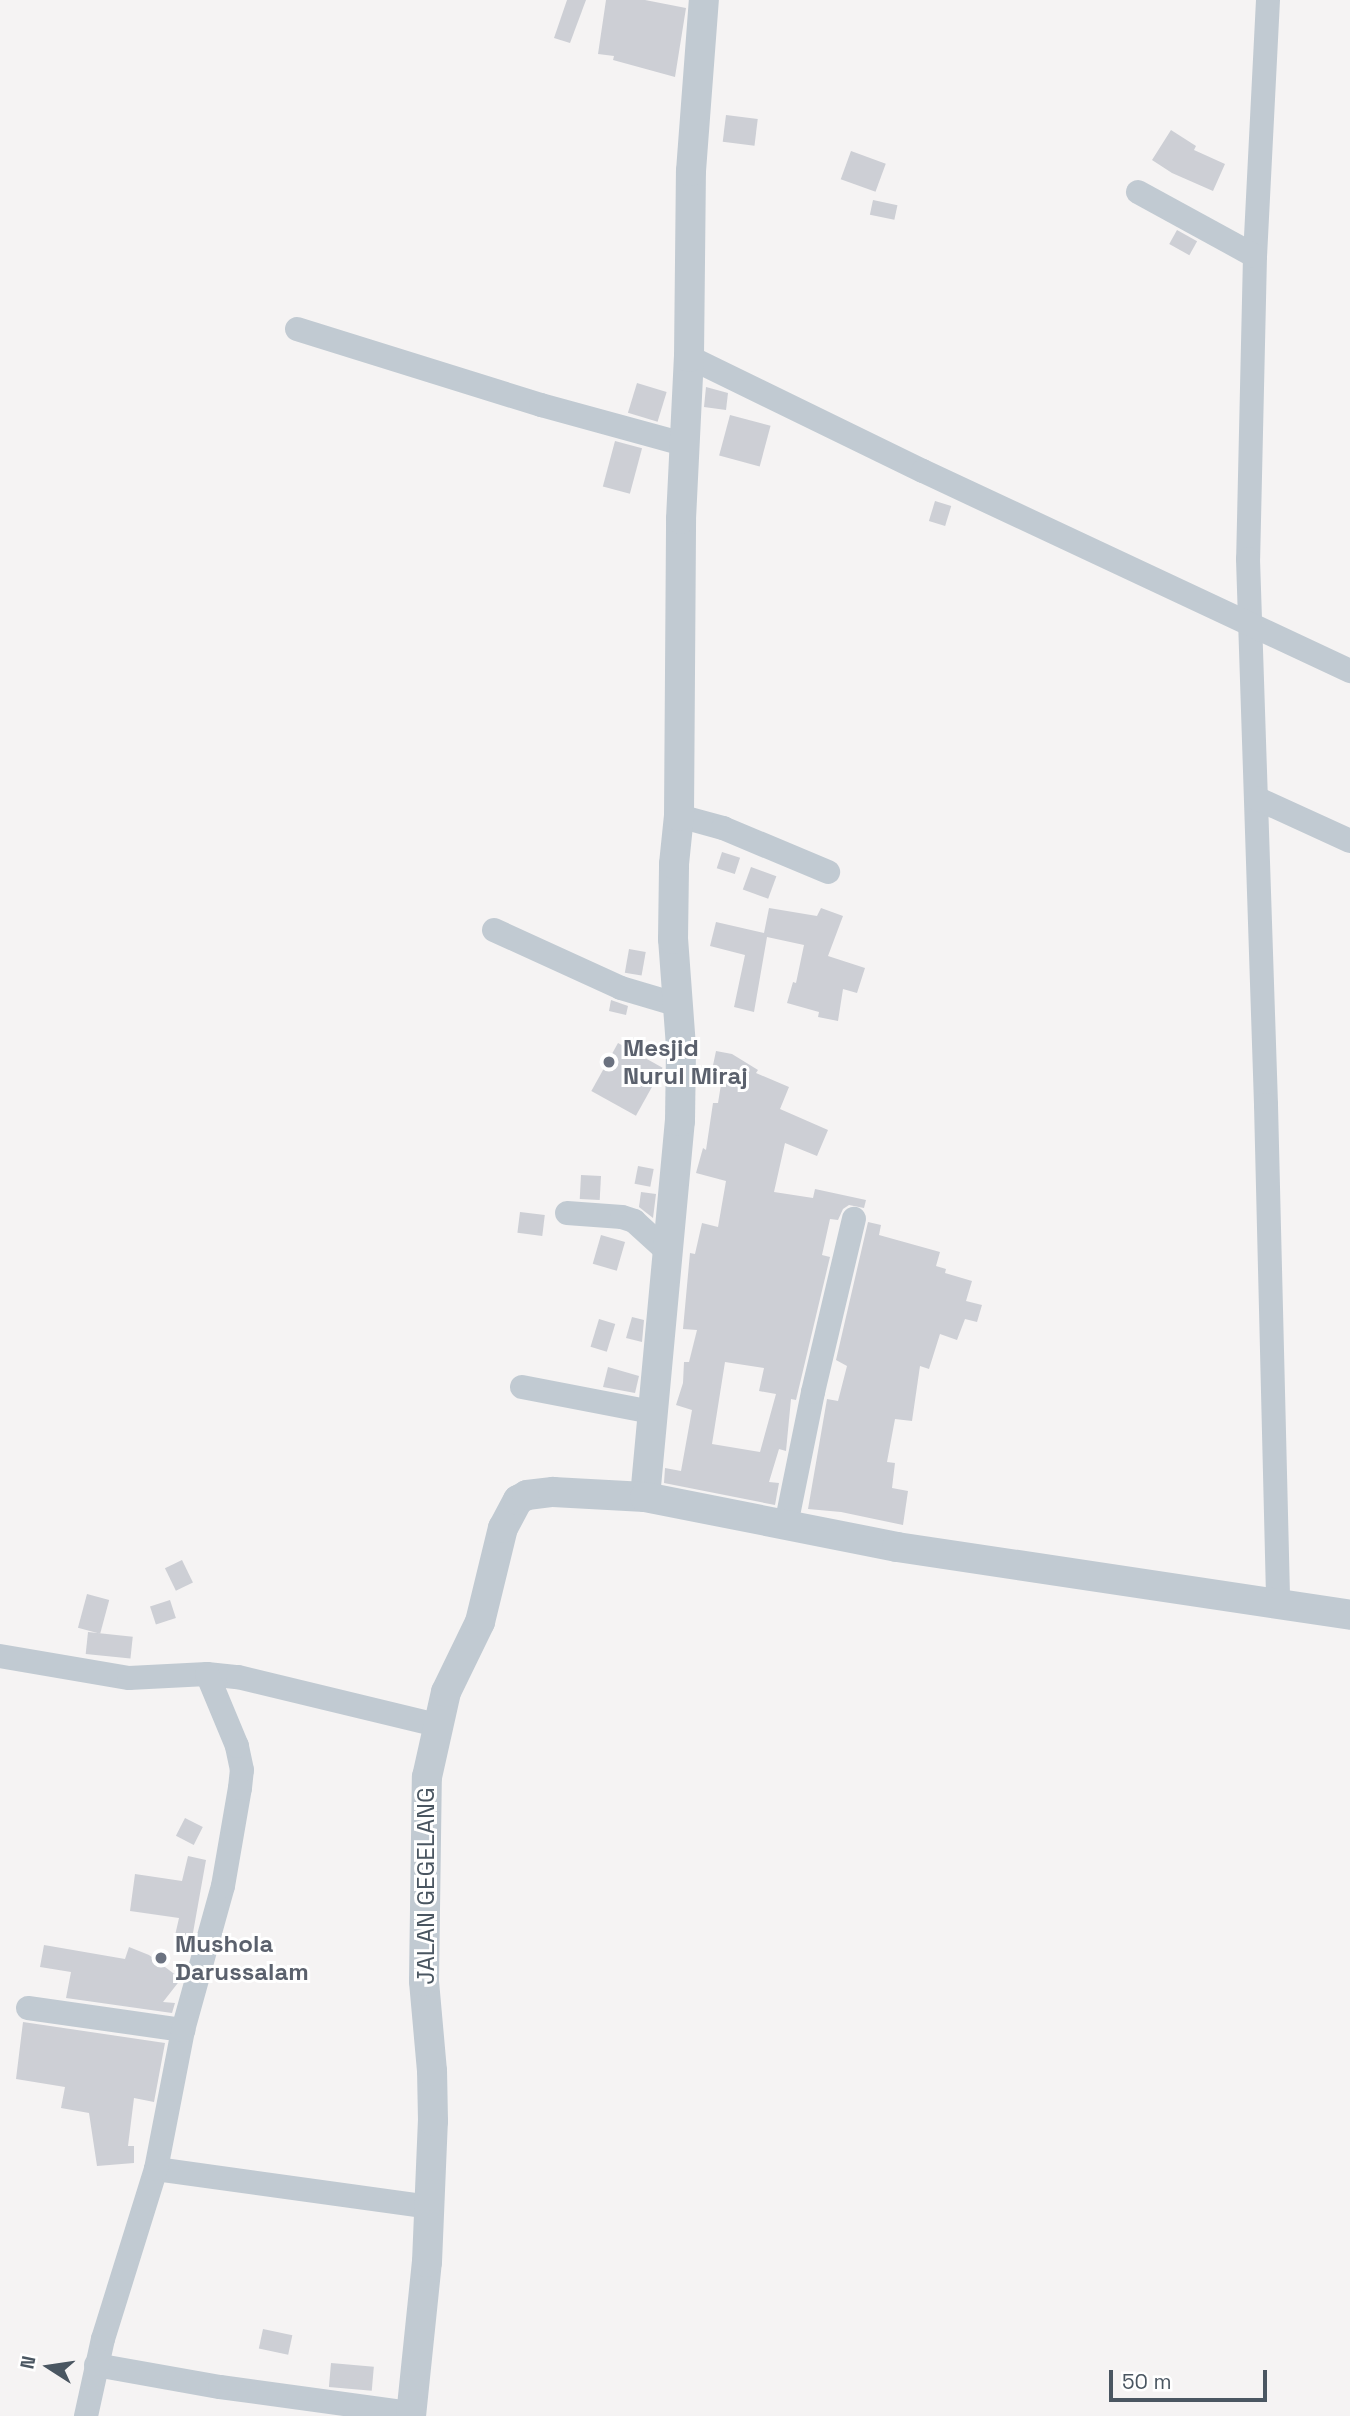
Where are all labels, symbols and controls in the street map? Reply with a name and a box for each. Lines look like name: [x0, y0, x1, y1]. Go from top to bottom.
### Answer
place label: Mesjid Nurul Miraj: [623, 1034, 748, 1090]
marker: Mesjid Nurul Miraj: [601, 1054, 617, 1070]
street label: JALAN GEGELANG: [412, 1787, 440, 1985]
place label: Mushola Darussalam: [175, 1930, 309, 1986]
marker: Mushola Darussalam: [153, 1950, 169, 1966]
north arrow: [14, 2332, 84, 2402]
text: N: [14, 2354, 42, 2371]
scale bar: [1112, 2356, 1270, 2400]
text: 50 m: [1122, 2368, 1172, 2395]

